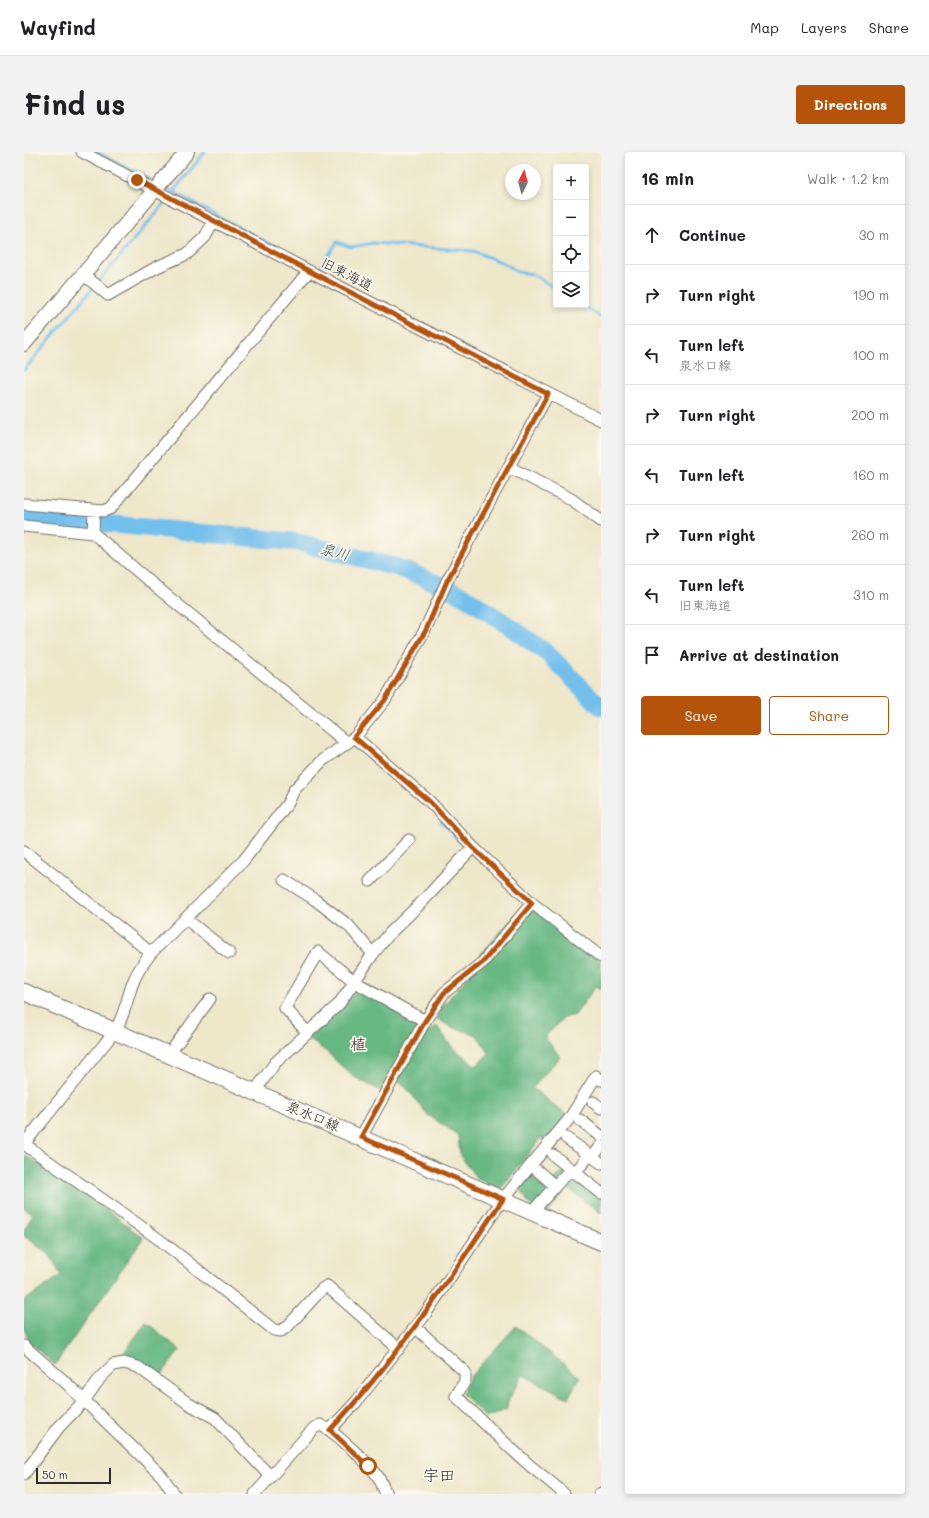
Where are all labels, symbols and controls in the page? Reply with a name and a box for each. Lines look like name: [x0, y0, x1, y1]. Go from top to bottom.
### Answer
text: Wayfind: [20, 15, 96, 40]
text: Map: [750, 18, 779, 37]
text: Layers: [801, 18, 847, 37]
text: Share: [869, 18, 909, 37]
button: Directions: [796, 85, 905, 124]
text: Find us: [24, 86, 125, 122]
north arrow: [505, 164, 541, 200]
map controls: [553, 164, 589, 308]
button: +: [553, 164, 589, 200]
text: 16 min: [641, 167, 694, 189]
text: Walk · 1.2 km: [807, 170, 889, 187]
route end: [128, 171, 146, 189]
button: −: [553, 200, 589, 236]
icon: ahead: [641, 224, 663, 246]
text: Continue: [679, 225, 746, 245]
text: 30 m: [859, 226, 889, 243]
button: locate: [553, 236, 589, 272]
street label: 旧東海道: [318, 252, 376, 295]
button: layers: [553, 272, 589, 308]
icon: right: [641, 284, 663, 306]
text: Turn right: [679, 285, 756, 305]
text: 190 m: [853, 286, 889, 303]
text: Turn left: [679, 335, 744, 355]
icon: left: [641, 344, 663, 366]
text: 100 m: [853, 346, 889, 363]
text: 泉水口線: [679, 356, 731, 373]
icon: right: [641, 404, 663, 426]
text: Turn right: [679, 405, 756, 425]
text: 200 m: [851, 406, 889, 423]
icon: left: [641, 464, 663, 486]
text: Turn left: [679, 465, 744, 485]
text: 160 m: [853, 466, 889, 483]
icon: right: [641, 524, 663, 546]
text: Turn right: [679, 525, 756, 545]
text: 260 m: [851, 526, 889, 543]
water label: 泉川: [318, 538, 352, 564]
text: Turn left: [679, 575, 744, 595]
icon: left: [641, 584, 663, 606]
text: 310 m: [853, 586, 889, 603]
text: 旧東海道: [679, 596, 731, 613]
icon: arrive: [641, 644, 663, 666]
text: Arrive at destination: [679, 645, 839, 665]
button: Save: [641, 696, 761, 735]
button: Share: [769, 696, 889, 735]
district label: 植: [350, 1033, 366, 1054]
street label: 泉水口線: [284, 1096, 343, 1135]
route start: [359, 1457, 377, 1475]
district label: 宇田: [423, 1464, 455, 1485]
scale bar: [36, 1466, 111, 1485]
text: 50 m: [42, 1467, 68, 1482]

